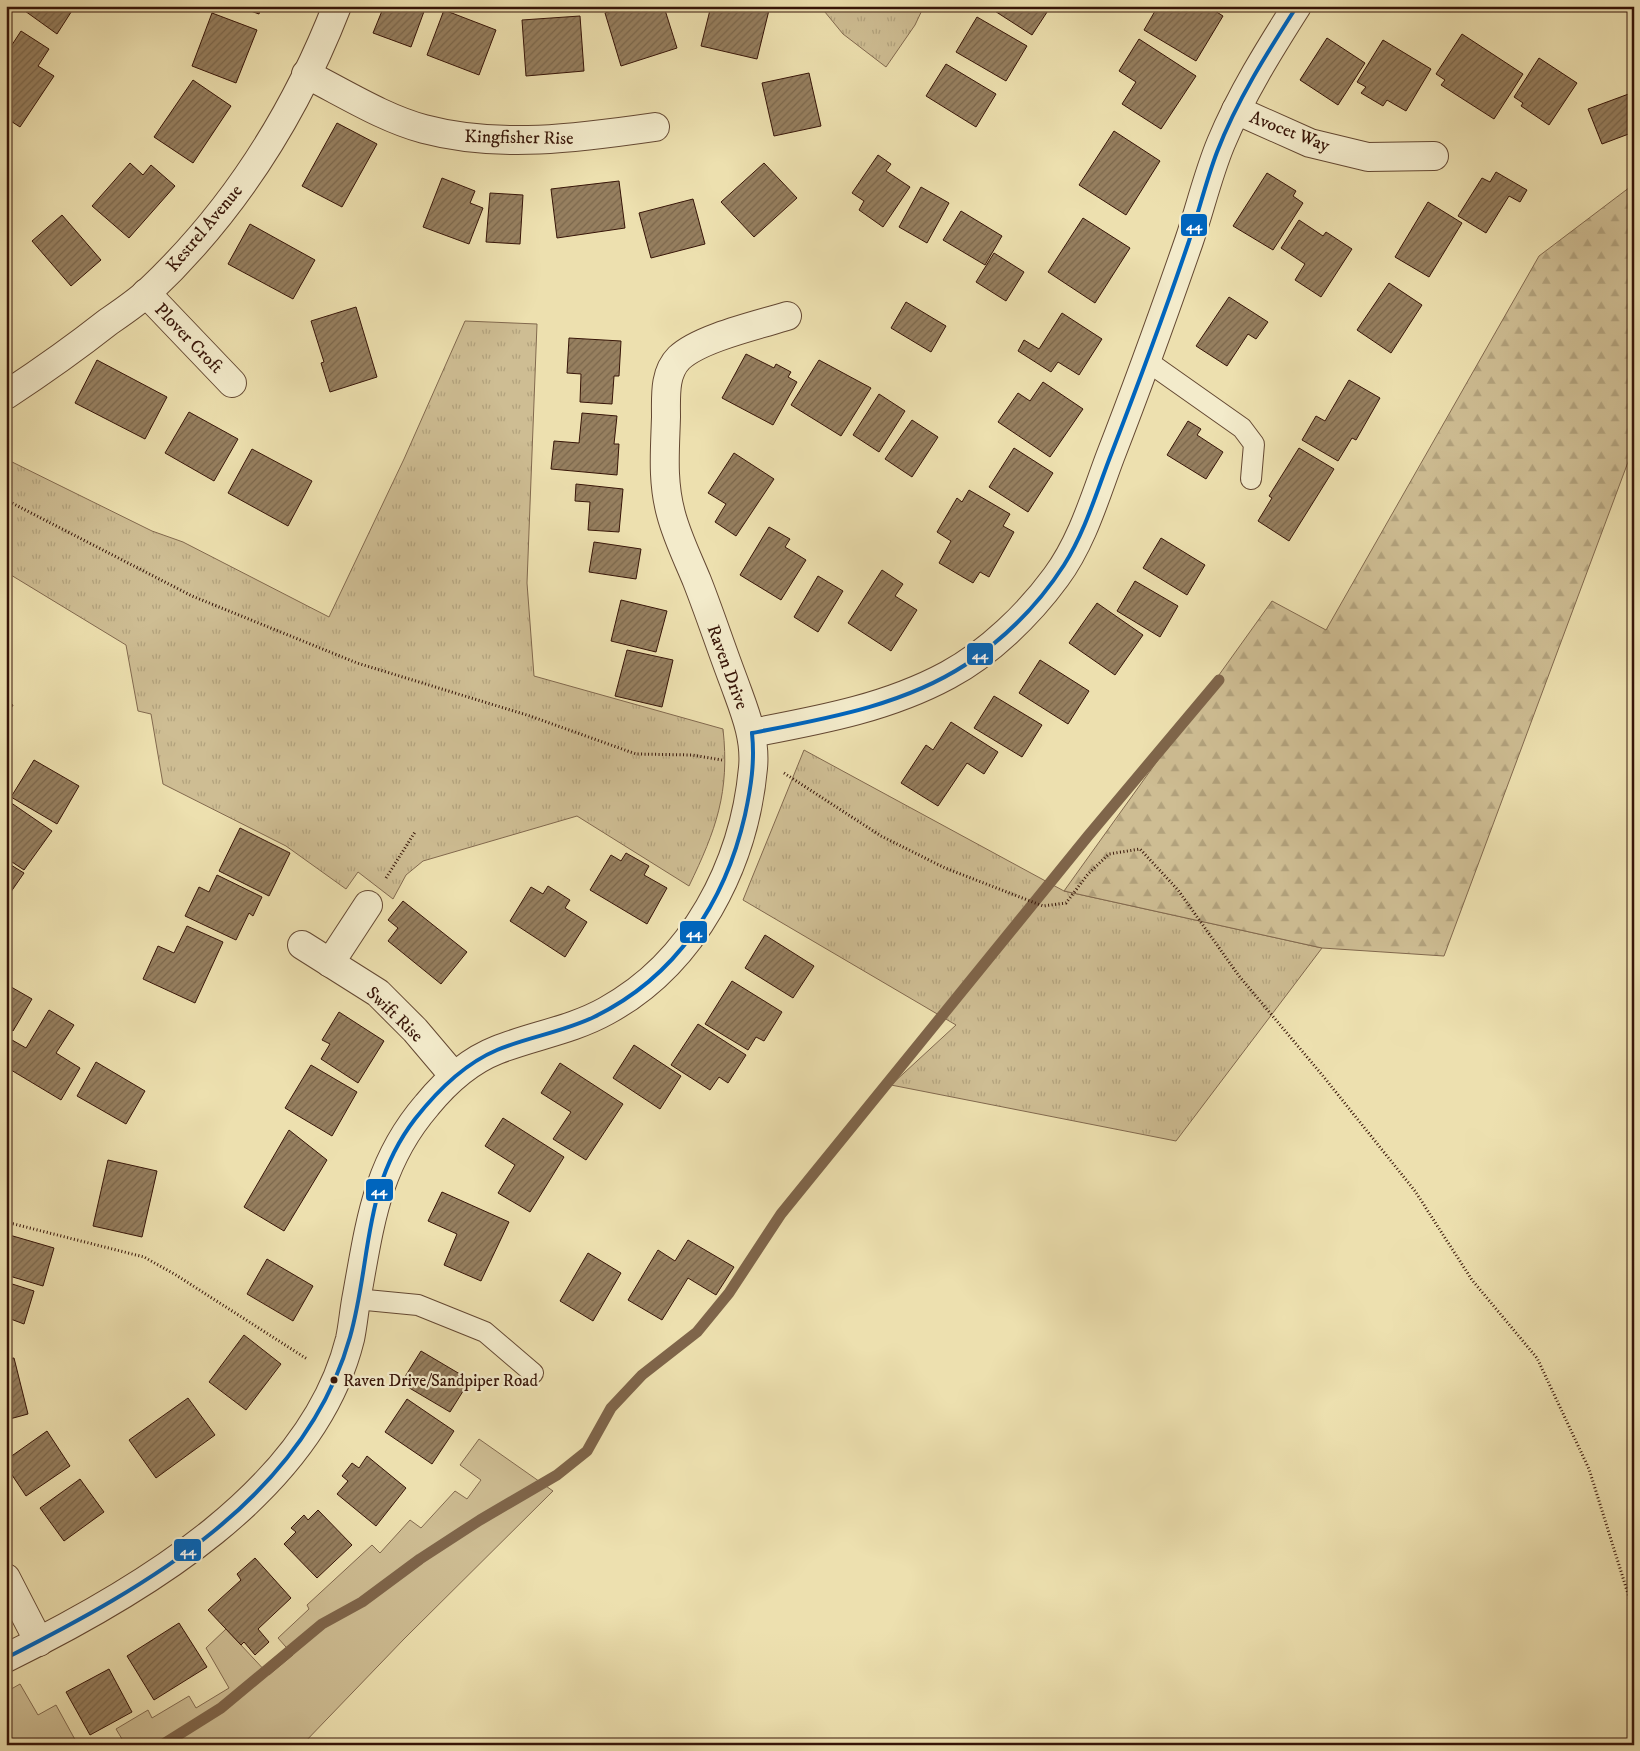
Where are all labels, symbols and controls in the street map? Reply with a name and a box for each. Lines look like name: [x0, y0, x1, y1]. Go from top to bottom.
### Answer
street label: Avocet Way: [1246, 107, 1333, 157]
street label: Kingfisher Rise: [464, 126, 574, 150]
street label: Kestrel Avenue: [162, 181, 248, 277]
line badge: 44: [1180, 213, 1208, 237]
text: 44: [1185, 217, 1203, 235]
street label: Plover Croft: [149, 299, 227, 379]
street label: Raven Drive: [702, 622, 752, 713]
line badge: 44: [966, 642, 994, 666]
text: 44: [971, 646, 989, 664]
line badge: 44: [679, 920, 708, 944]
text: 44: [685, 924, 703, 942]
street label: Swift Rise: [361, 982, 427, 1047]
line badge: 44: [365, 1178, 394, 1202]
text: 44: [370, 1182, 388, 1200]
place label: Raven Drive/Sandpiper Road: [343, 1370, 539, 1392]
marker: Raven Drive/Sandpiper Road: [329, 1375, 339, 1385]
line badge: 44: [173, 1538, 202, 1562]
text: 44: [179, 1542, 197, 1560]

